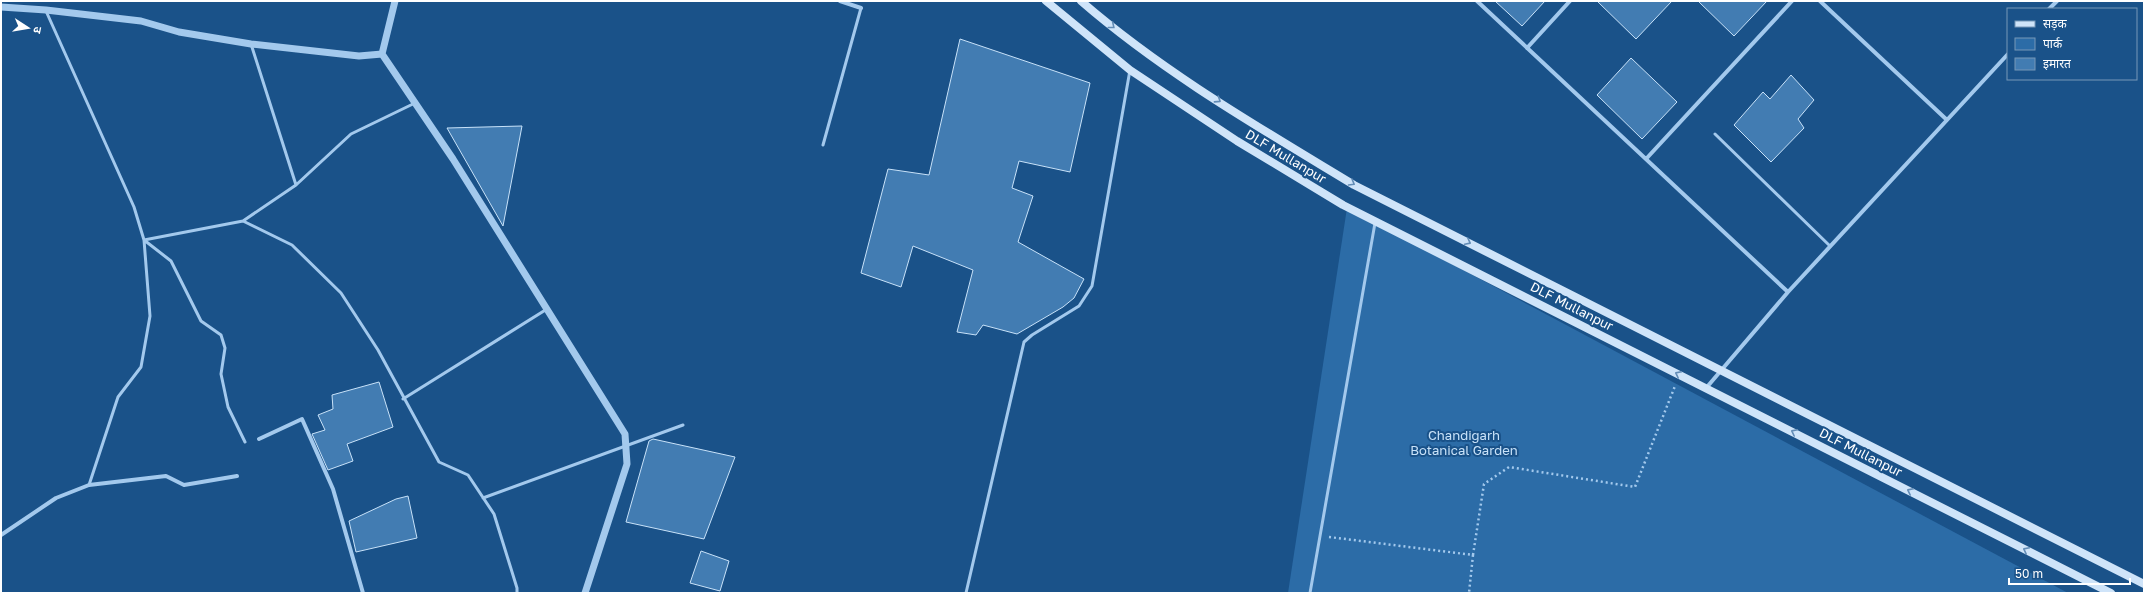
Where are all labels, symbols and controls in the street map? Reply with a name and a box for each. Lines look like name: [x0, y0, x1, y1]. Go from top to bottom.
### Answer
north arrow: [8, 8, 48, 48]
legend: [2007, 8, 2137, 80]
text: सड़क: [2043, 16, 2068, 31]
one-way arrow: [1107, 21, 1114, 28]
text: उ: [31, 26, 45, 35]
text: पार्क: [2043, 36, 2063, 51]
text: इमारत: [2043, 56, 2072, 71]
one-way arrow: [1214, 96, 1221, 103]
street label: DLF Mullanpur: [1243, 126, 1329, 186]
one-way arrow: [1348, 179, 1355, 186]
one-way arrow: [1464, 237, 1471, 245]
street label: DLF Mullanpur: [1528, 278, 1616, 334]
one-way arrow: [1675, 371, 1683, 378]
street label: DLF Mullanpur: [1817, 424, 1905, 480]
park label: Chandigarh Botanical Garden: [1410, 427, 1518, 458]
one-way arrow: [1791, 429, 1799, 437]
one-way arrow: [1907, 488, 1915, 496]
one-way arrow: [2023, 547, 2030, 555]
scale bar: [2009, 560, 2130, 586]
text: 50 m: [2015, 566, 2043, 581]

